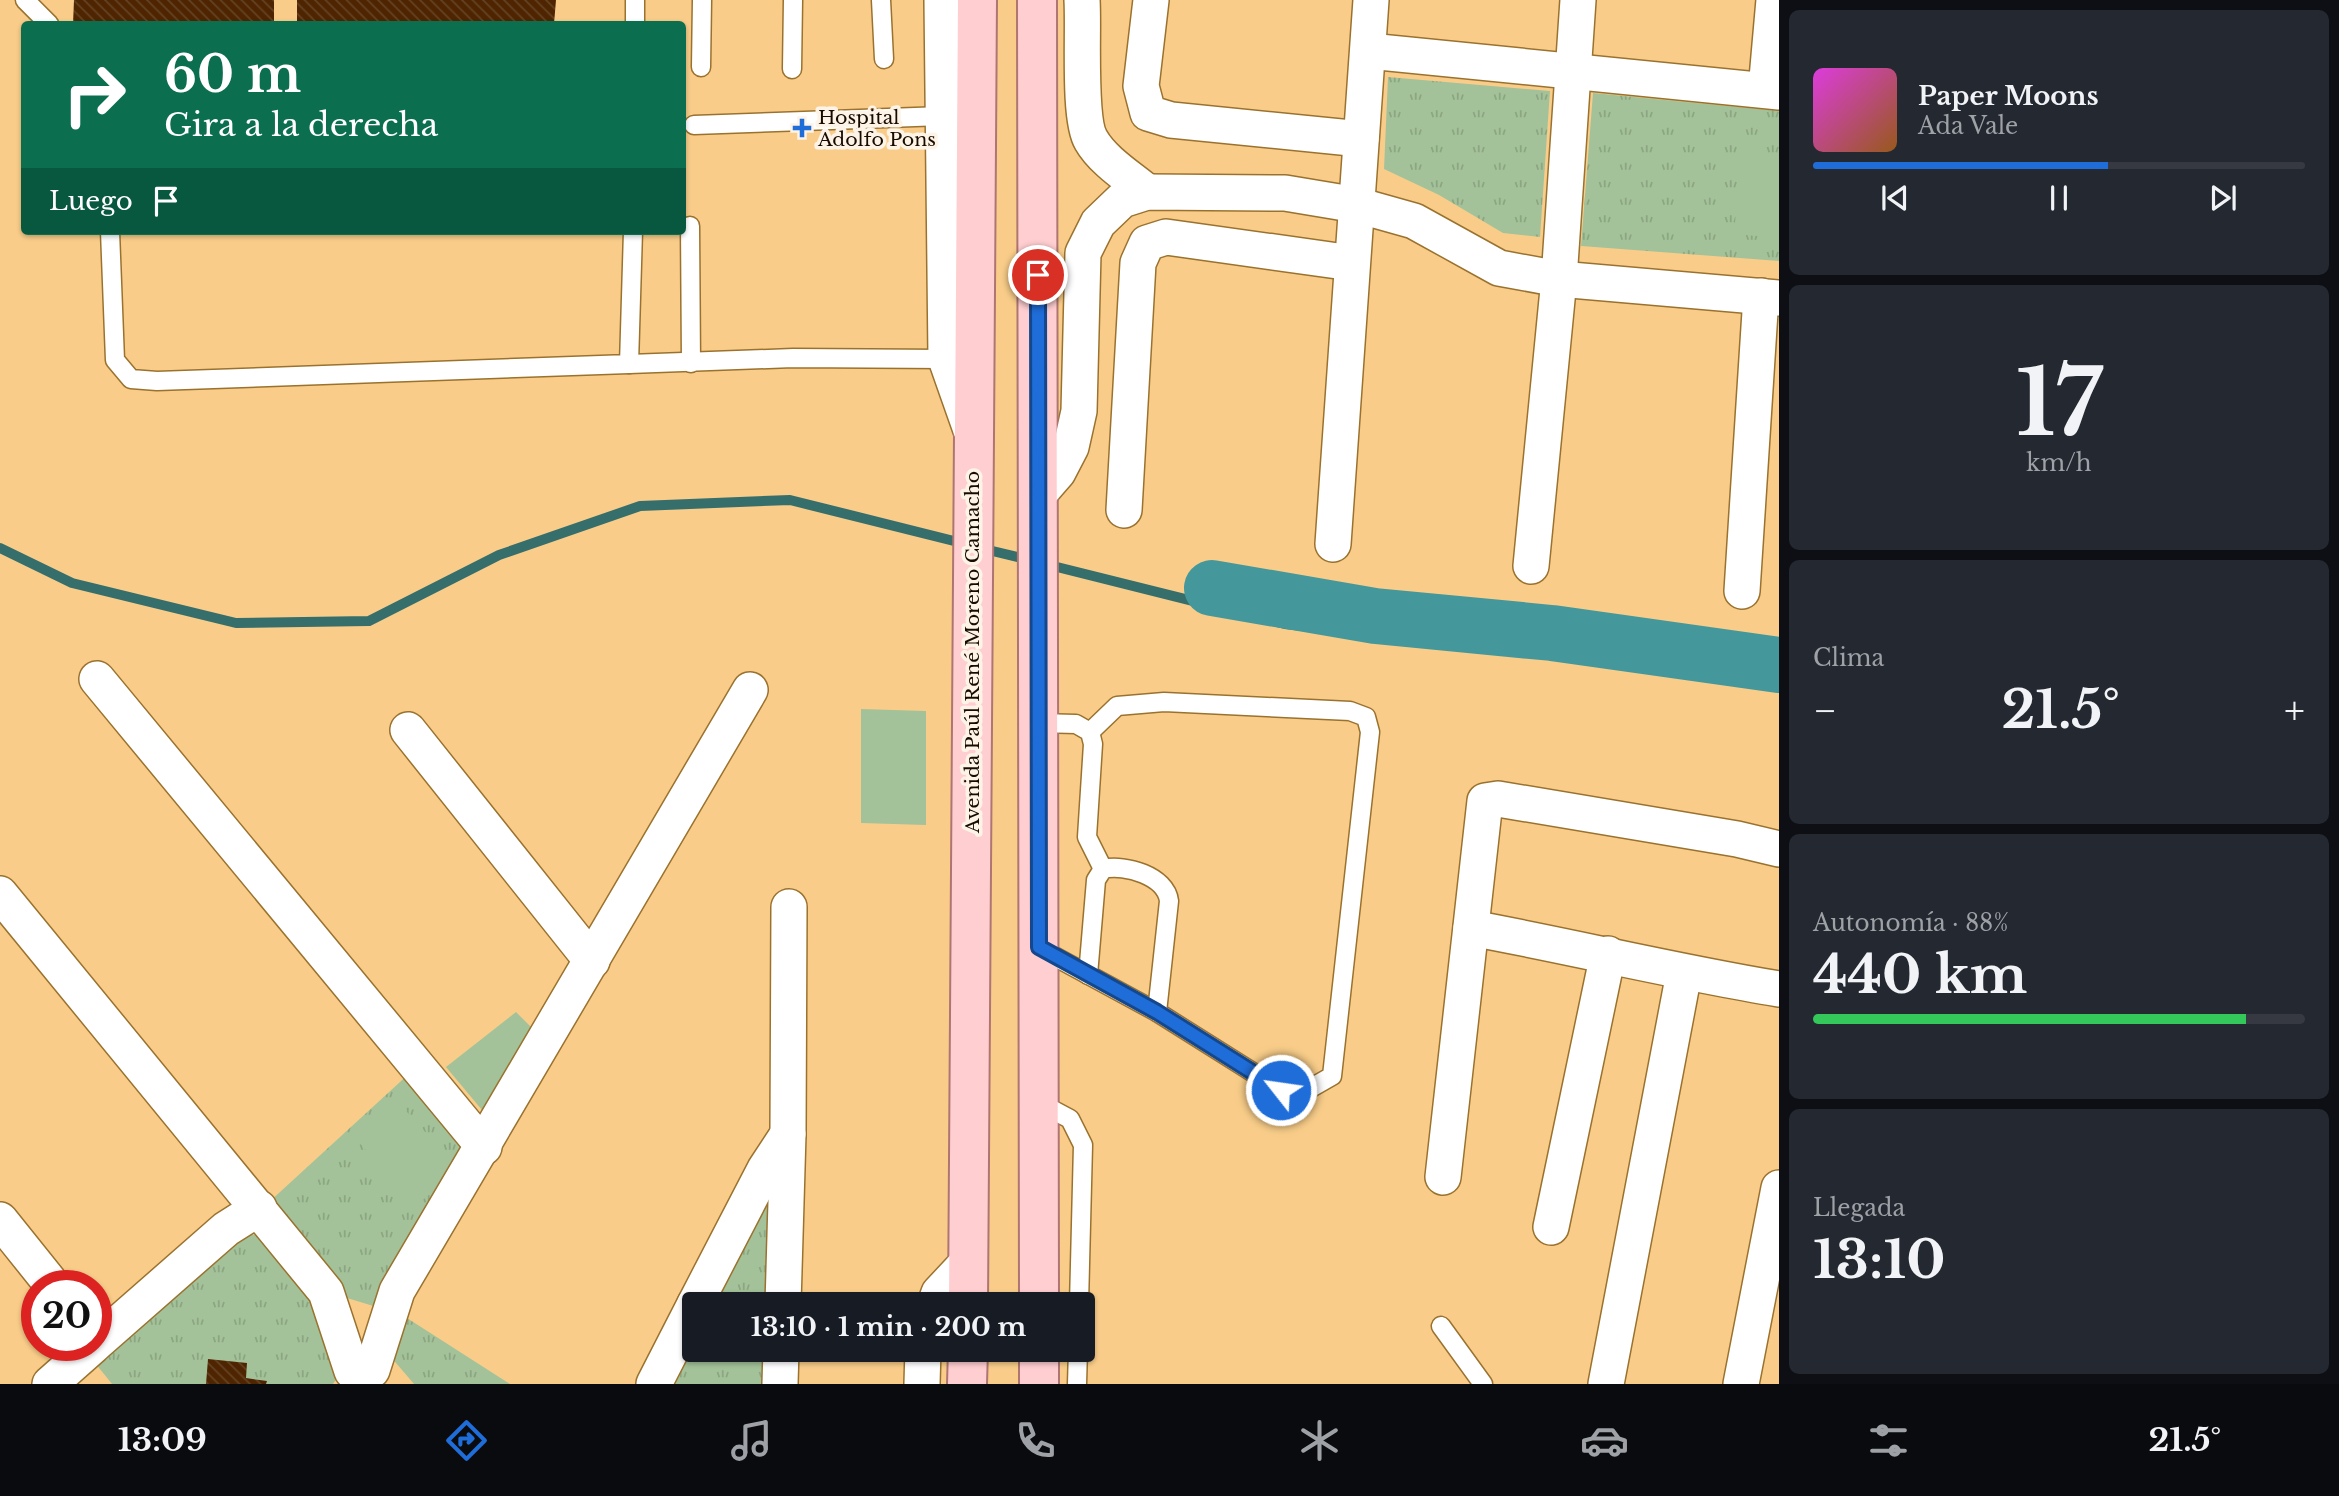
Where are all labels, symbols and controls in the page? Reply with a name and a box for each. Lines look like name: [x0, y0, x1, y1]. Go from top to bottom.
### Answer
text: 60 m: [164, 44, 301, 105]
icon: right: [49, 49, 140, 140]
text: Paper Moons: [1918, 80, 2099, 112]
text: Gira a la derecha: [164, 105, 438, 145]
place label: Hospital Adolfo Pons: [817, 106, 936, 151]
text: Ada Vale: [1918, 112, 2018, 140]
marker: Hospital Adolfo Pons: [792, 118, 812, 138]
icon: previous: [1876, 179, 1914, 217]
icon: pause: [2040, 179, 2078, 217]
icon: next: [2204, 179, 2242, 217]
icon: arrive: [147, 182, 185, 220]
text: Luego: [49, 185, 133, 217]
pin: [1008, 245, 1068, 305]
icon: arrive: [1019, 256, 1057, 294]
text: 17: [2016, 347, 2102, 460]
text: km/h: [2026, 449, 2092, 477]
street label: Avenida Paúl René Moreno Camacho: [961, 471, 984, 834]
text: Clima: [1813, 644, 1884, 672]
text: 21.5°: [2001, 678, 2120, 742]
text: −: [1813, 687, 1837, 734]
text: +: [2284, 687, 2305, 734]
text: Autonomía · 88%: [1813, 909, 2009, 937]
text: 440 km: [1813, 943, 2027, 1007]
position arrow: [1244, 1053, 1318, 1127]
text: Llegada: [1813, 1194, 1905, 1222]
text: 13:10: [1813, 1228, 1946, 1292]
speed limit sign: 20: [21, 1270, 112, 1361]
text: 13:10 · 1 min · 200 m: [751, 1311, 1026, 1343]
icon: directions: [442, 1416, 491, 1465]
icon: music: [727, 1416, 776, 1465]
icon: phone: [1011, 1416, 1060, 1465]
icon: climate: [1295, 1416, 1344, 1465]
icon: car: [1580, 1416, 1629, 1465]
icon: filters: [1864, 1416, 1913, 1465]
text: 13:09: [118, 1420, 207, 1460]
text: 21.5°: [2148, 1420, 2221, 1460]

